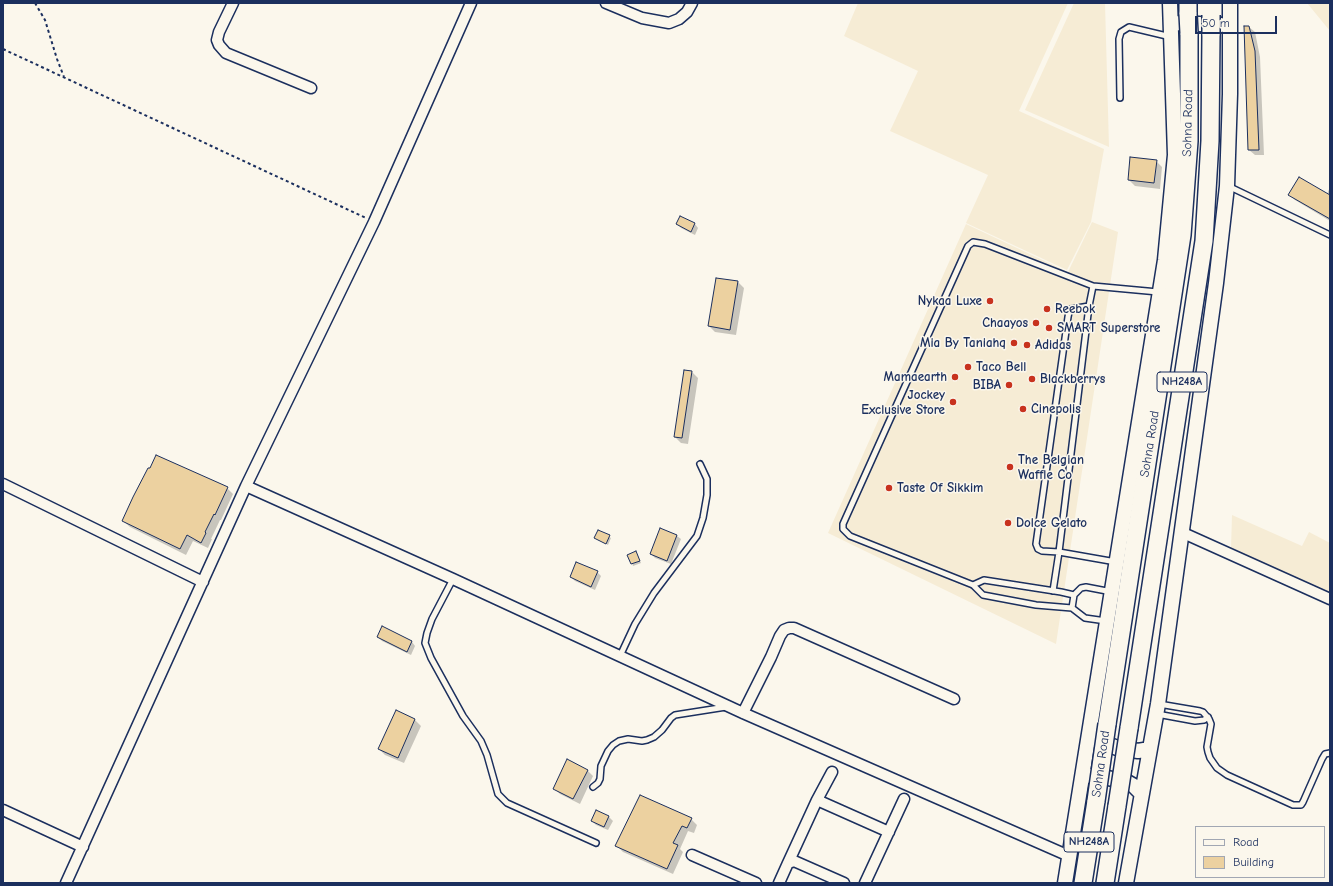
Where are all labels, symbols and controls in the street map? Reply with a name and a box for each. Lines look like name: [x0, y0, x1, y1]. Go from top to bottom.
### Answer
scale bar: [1197, 8, 1279, 34]
text: 50 m: [1202, 16, 1230, 30]
street label: Sohna Road: [1180, 89, 1196, 157]
place label: Nykaa Luxe: [918, 293, 982, 309]
marker: Nykaa Luxe: [985, 296, 995, 306]
place label: Reebok: [1055, 301, 1095, 317]
marker: Reebok: [1042, 304, 1052, 314]
place label: Chaayos: [982, 315, 1028, 331]
marker: Chaayos: [1031, 318, 1041, 328]
place label: SMART Superstore: [1057, 320, 1160, 336]
marker: SMART Superstore: [1044, 323, 1054, 333]
place label: Mia By Taniahq: [920, 335, 1006, 351]
place label: Adidas: [1035, 337, 1071, 353]
marker: Mia By Taniahq: [1009, 338, 1019, 348]
marker: Adidas: [1022, 340, 1032, 350]
place label: Taco Bell: [976, 359, 1026, 375]
marker: Taco Bell: [963, 362, 973, 372]
place label: Mamaearth: [884, 369, 947, 385]
place label: Blackberrys: [1040, 371, 1105, 387]
marker: Mamaearth: [950, 372, 960, 382]
road number: NH248A: [1157, 372, 1207, 392]
marker: Blackberrys: [1027, 374, 1037, 384]
place label: BIBA: [973, 377, 1001, 393]
marker: BIBA: [1004, 380, 1014, 390]
place label: Jockey Exclusive Store: [861, 387, 945, 418]
marker: Jockey Exclusive Store: [948, 397, 958, 407]
place label: Cinepolis: [1031, 401, 1081, 417]
marker: Cinepolis: [1018, 404, 1028, 414]
street label: Sohna Road: [1137, 410, 1163, 478]
place label: The Belgian Waffle Co: [1018, 452, 1084, 483]
marker: The Belgian Waffle Co: [1005, 462, 1015, 472]
place label: Taste Of Sikkim: [897, 480, 983, 496]
marker: Taste Of Sikkim: [884, 483, 894, 493]
place label: Dolce Gelato: [1016, 515, 1087, 531]
marker: Dolce Gelato: [1003, 518, 1013, 528]
street label: Sohna Road: [1089, 730, 1113, 798]
legend: [1195, 826, 1325, 878]
road number: NH248A: [1064, 832, 1114, 852]
text: Road: [1233, 835, 1259, 849]
text: Building: [1233, 855, 1274, 869]

